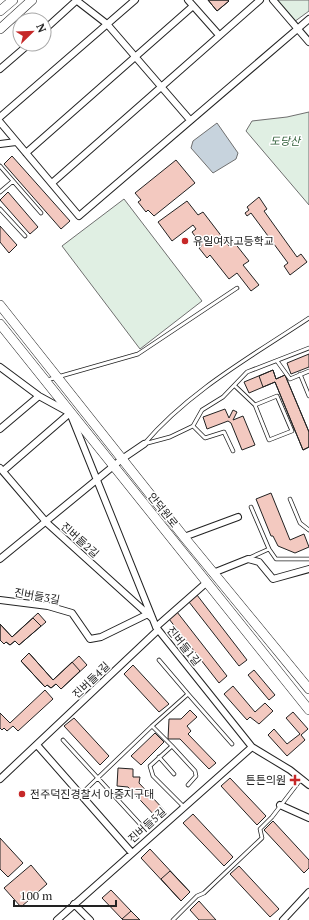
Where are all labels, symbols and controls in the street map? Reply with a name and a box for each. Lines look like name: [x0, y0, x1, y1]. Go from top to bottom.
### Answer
north arrow: [12, 12, 52, 52]
text: N: [33, 22, 50, 35]
park label: 도당산: [270, 134, 302, 148]
place label: 유일여자고등학교: [193, 234, 274, 248]
marker: 유일여자고등학교: [180, 236, 190, 246]
street label: 안덕원로: [145, 490, 181, 530]
street label: 진버들2길: [58, 519, 102, 561]
street label: 진버들3길: [13, 585, 61, 607]
street label: 진버들1길: [164, 624, 204, 668]
street label: 진버들4길: [69, 659, 113, 701]
place label: 튼튼의원: [246, 773, 286, 787]
marker: 튼튼의원: [289, 774, 301, 786]
place label: 전주덕진경찰서 아중지구대: [30, 787, 154, 801]
marker: 전주덕진경찰서 아중지구대: [17, 789, 27, 799]
street label: 진버들5길: [125, 804, 169, 846]
scale bar: [14, 882, 116, 908]
text: 100 m: [20, 888, 53, 903]

